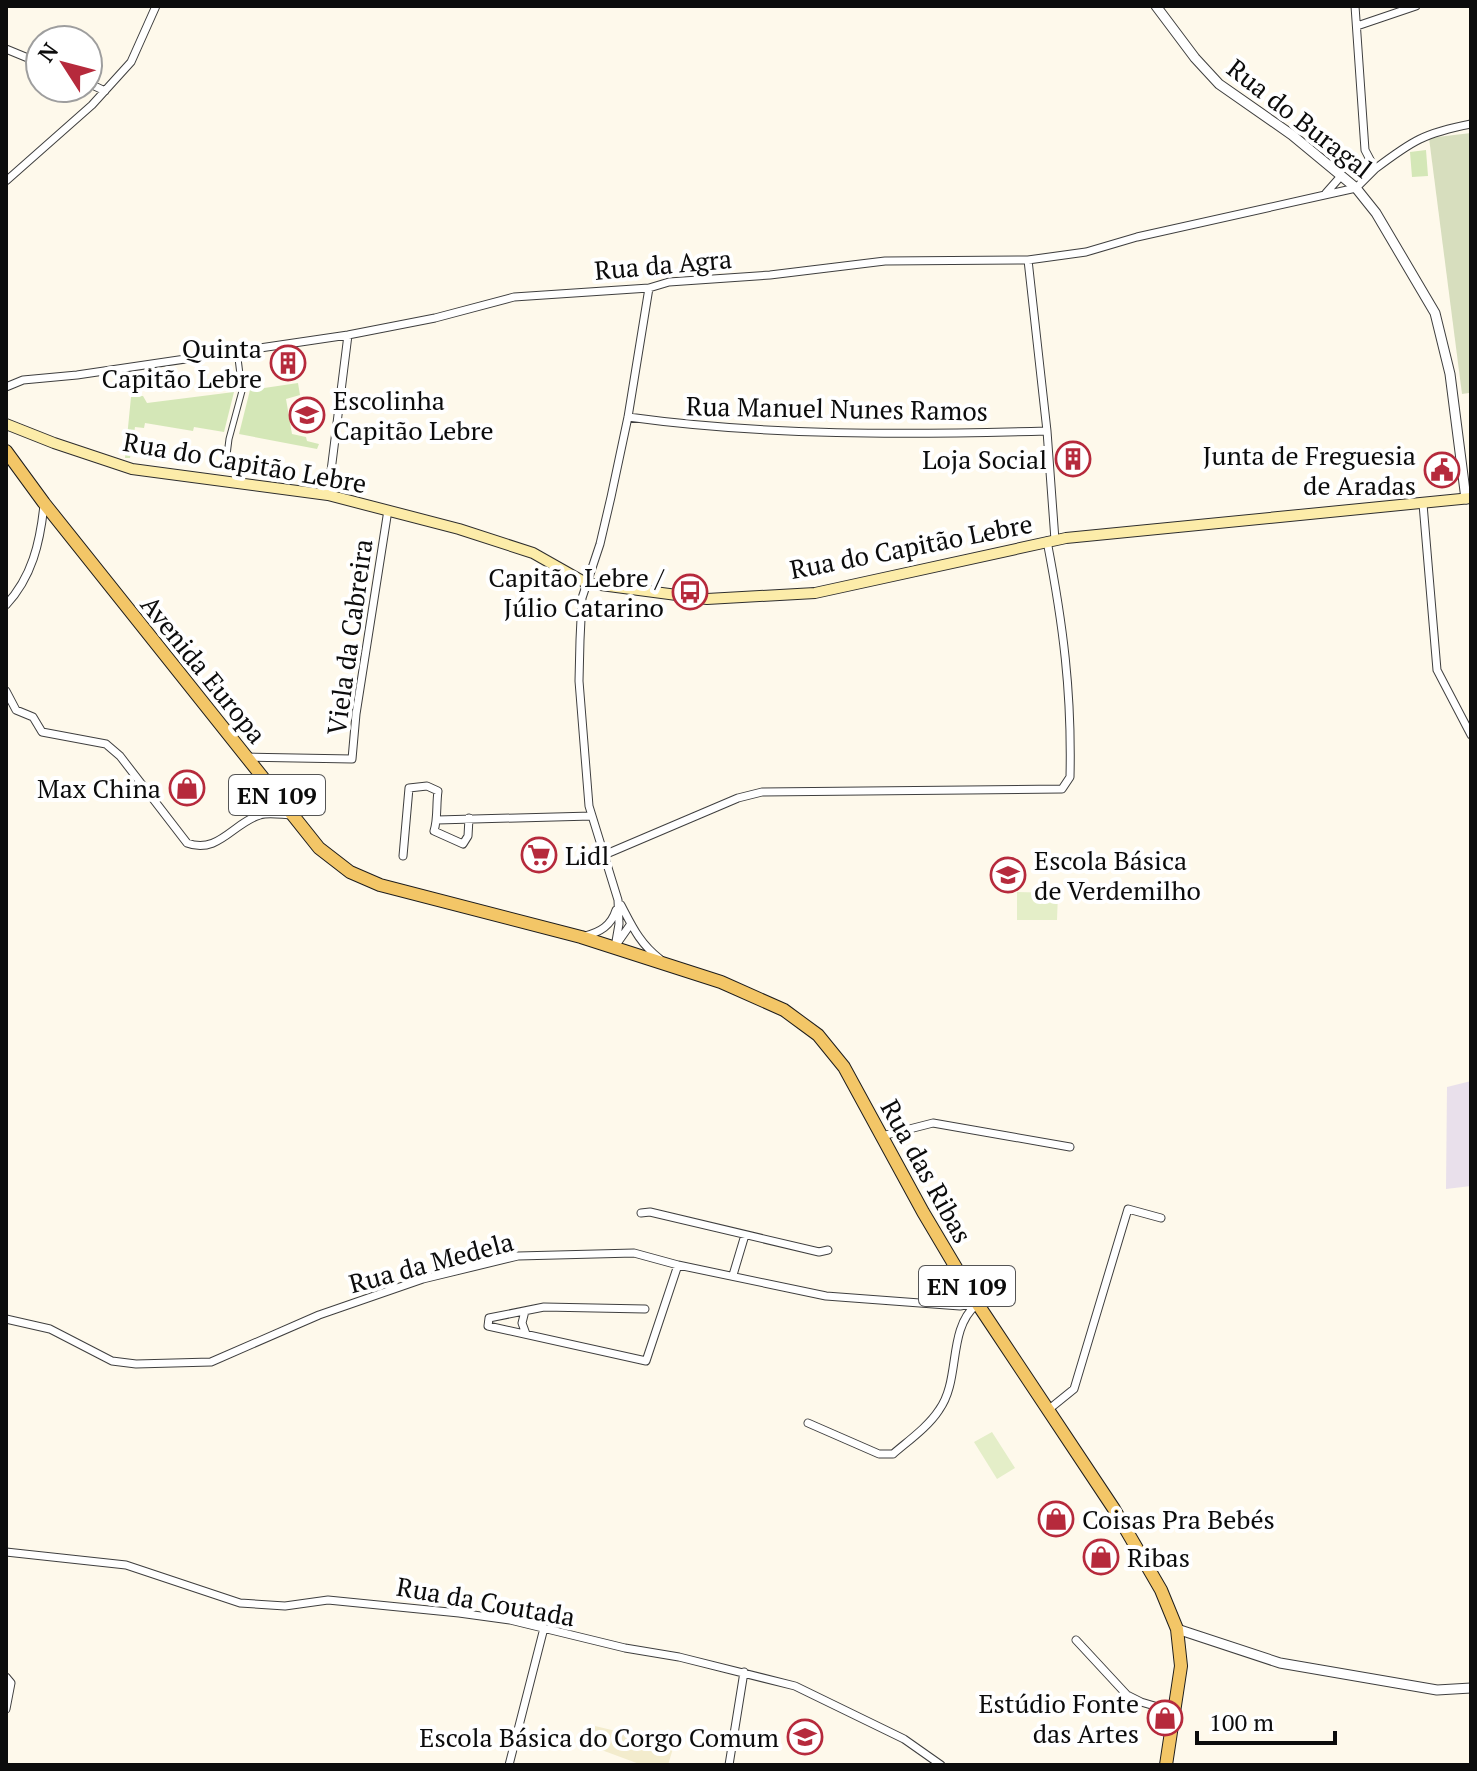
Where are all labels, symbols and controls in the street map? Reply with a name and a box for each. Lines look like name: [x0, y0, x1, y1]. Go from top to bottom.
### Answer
north arrow: [24, 24, 104, 104]
text: N: [31, 36, 64, 67]
street label: Rua do Buragal: [1221, 51, 1379, 185]
street label: Rua da Agra: [593, 241, 733, 287]
place label: Quinta Capitão Lebre: [102, 331, 262, 395]
building icon: Quinta Capitão Lebre: [269, 344, 307, 382]
place label: Escolinha Capitão Lebre: [333, 383, 493, 447]
street label: Rua Manuel Nunes Ramos: [686, 388, 988, 428]
school or university icon: Escolinha Capitão Lebre: [288, 396, 326, 434]
street label: Rua do Capitão Lebre: [121, 424, 369, 500]
place label: Junta de Freguesia de Aradas: [1203, 438, 1416, 502]
building icon: Loja Social: [1054, 440, 1092, 478]
place label: Loja Social: [922, 442, 1047, 476]
public building icon: Junta de Freguesia de Aradas: [1423, 451, 1461, 489]
street label: Rua do Capitão Lebre: [787, 506, 1035, 586]
street label: Viela da Cabreira: [318, 537, 380, 737]
place label: Capitão Lebre / Júlio Catarino: [488, 560, 665, 624]
bus stop icon: Capitão Lebre / Júlio Catarino: [671, 573, 709, 611]
street label: Avenida Europa: [134, 588, 274, 750]
shop icon: Max China: [168, 769, 206, 807]
place label: Max China: [37, 771, 161, 805]
road number: EN 109: [229, 775, 325, 815]
supermarket icon: Lidl: [520, 836, 558, 874]
place label: Lidl: [565, 838, 609, 872]
place label: Escola Básica de Verdemilho: [1034, 843, 1201, 907]
school or university icon: Escola Básica de Verdemilho: [989, 856, 1027, 894]
street label: Rua das Ribas: [874, 1093, 980, 1249]
street label: Rua da Medela: [345, 1224, 517, 1300]
road number: EN 109: [919, 1266, 1015, 1306]
shop icon: Coisas Pra Bebés: [1037, 1500, 1075, 1538]
place label: Coisas Pra Bebés: [1082, 1502, 1275, 1536]
shop icon: Ribas: [1082, 1538, 1120, 1576]
place label: Ribas: [1127, 1540, 1190, 1574]
street label: Rua da Coutada: [394, 1569, 578, 1633]
place label: Estúdio Fonte das Artes: [978, 1686, 1139, 1750]
scale bar: [1197, 1695, 1335, 1745]
shop icon: Estúdio Fonte das Artes: [1146, 1699, 1184, 1737]
text: 100 m: [1209, 1706, 1274, 1738]
school or university icon: Escola Básica do Corgo Comum: [786, 1718, 824, 1756]
place label: Escola Básica do Corgo Comum: [419, 1720, 779, 1754]

